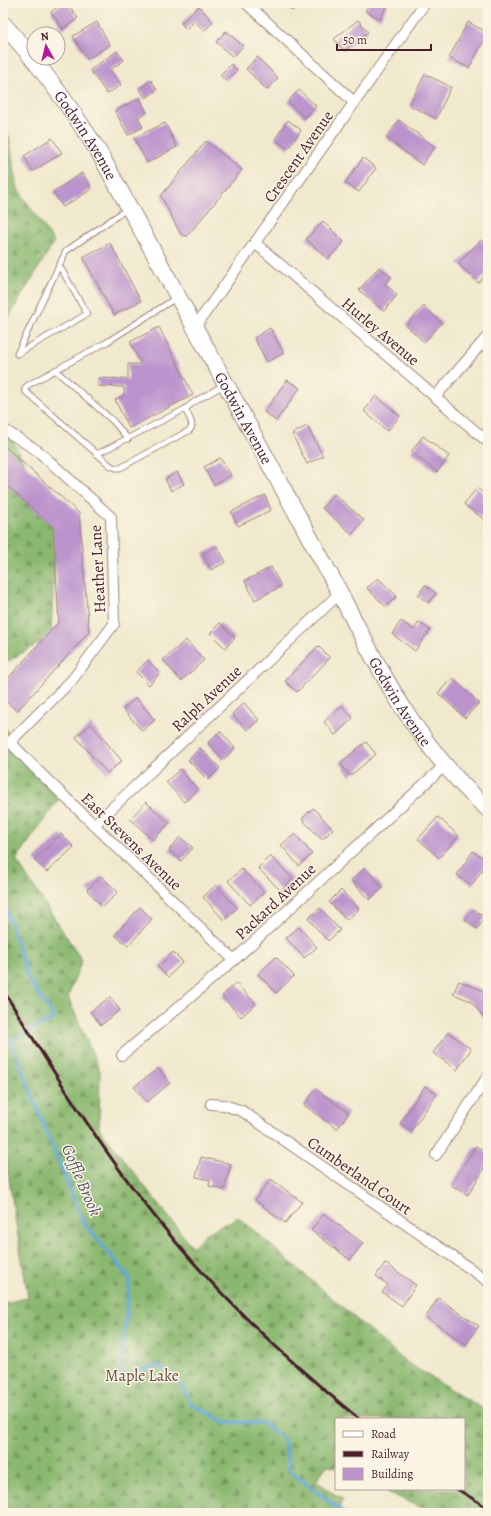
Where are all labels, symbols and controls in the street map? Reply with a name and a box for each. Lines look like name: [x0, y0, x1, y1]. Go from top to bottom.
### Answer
north arrow: [26, 26, 66, 66]
scale bar: [337, 26, 431, 52]
text: N: [40, 29, 50, 45]
text: 50 m: [343, 32, 367, 48]
street label: Godwin Avenue: [49, 86, 122, 184]
street label: Crescent Avenue: [259, 106, 339, 207]
street label: Hurley Avenue: [337, 293, 424, 371]
street label: Godwin Avenue: [209, 368, 278, 468]
street label: Heather Lane: [85, 524, 111, 614]
street label: Godwin Avenue: [363, 653, 436, 751]
street label: Ralph Avenue: [167, 660, 247, 737]
street label: East Stevens Avenue: [76, 788, 187, 896]
street label: Packard Avenue: [230, 858, 321, 945]
street label: Cumberland Court: [303, 1132, 416, 1220]
water label: Goffle Brook: [56, 1141, 107, 1220]
park label: Maple Lake: [105, 1365, 179, 1387]
legend: [335, 1418, 465, 1490]
text: Road: [371, 1426, 397, 1442]
text: Railway: [371, 1446, 410, 1462]
text: Building: [371, 1466, 413, 1482]

